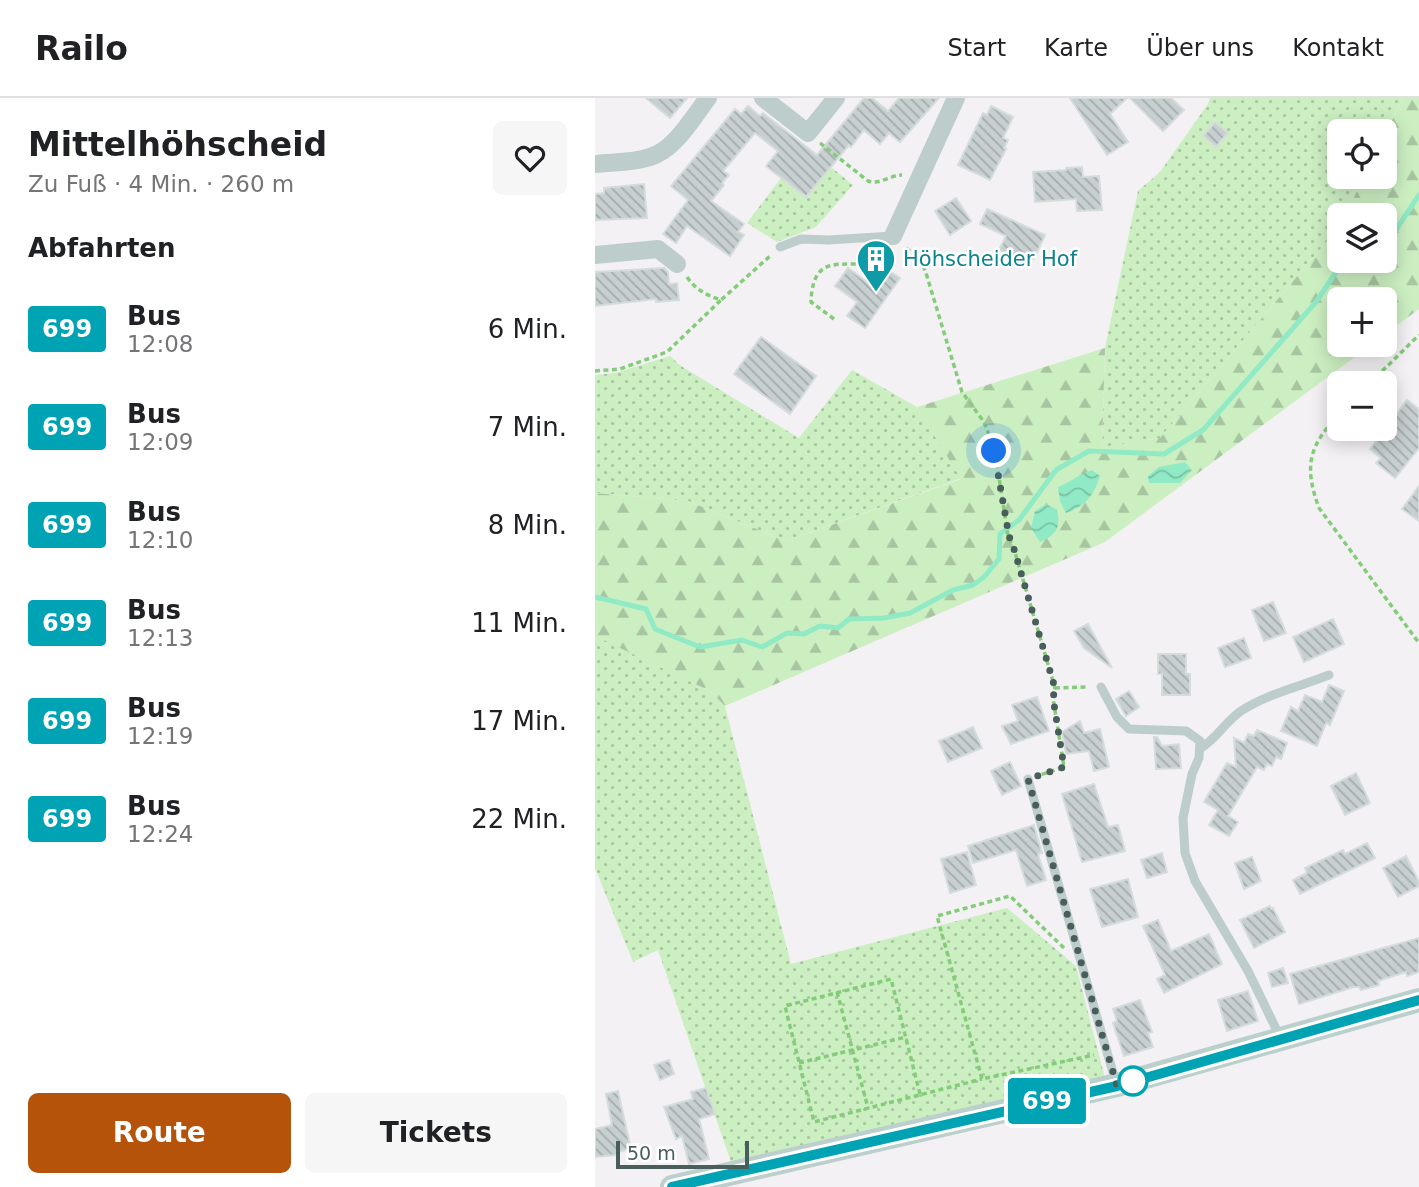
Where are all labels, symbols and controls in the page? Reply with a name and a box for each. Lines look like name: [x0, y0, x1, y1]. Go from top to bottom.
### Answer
text: Railo: [35, 29, 128, 68]
text: Start: [947, 34, 1006, 62]
text: Karte: [1044, 34, 1108, 62]
text: Über uns: [1146, 34, 1254, 62]
text: Kontakt: [1292, 34, 1384, 62]
map controls: [1327, 119, 1397, 441]
button: locate: [1327, 119, 1397, 189]
button: heart: [493, 121, 567, 195]
text: Mittelhöhscheid: [28, 125, 327, 164]
text: Zu Fuß · 4 Min. · 260 m: [28, 171, 294, 197]
button: layers: [1327, 203, 1397, 273]
text: Abfahrten: [28, 233, 176, 263]
building icon: Höhscheider Hof: [855, 238, 897, 293]
place label: Höhscheider Hof: [903, 247, 1078, 271]
button: +: [1327, 287, 1397, 357]
text: Bus: [127, 301, 181, 331]
text: 6 Min.: [488, 314, 567, 344]
text: 699: [42, 315, 92, 343]
text: 12:08: [127, 331, 193, 357]
button: −: [1327, 371, 1397, 441]
text: Bus: [127, 399, 181, 429]
text: 7 Min.: [488, 412, 567, 442]
text: 699: [42, 413, 92, 441]
text: 12:09: [127, 429, 193, 455]
your location: [976, 433, 1011, 468]
text: Bus: [127, 497, 181, 527]
text: 8 Min.: [488, 510, 567, 540]
text: 699: [42, 511, 92, 539]
text: 12:10: [127, 527, 193, 553]
text: Bus: [127, 595, 181, 625]
text: 11 Min.: [471, 608, 567, 638]
text: 699: [42, 609, 92, 637]
text: 12:13: [127, 625, 193, 651]
text: Bus: [127, 693, 181, 723]
text: 17 Min.: [471, 706, 567, 736]
text: 699: [42, 707, 92, 735]
text: 12:19: [127, 723, 193, 749]
text: Bus: [127, 791, 181, 821]
text: 22 Min.: [471, 804, 567, 834]
text: 699: [42, 805, 92, 833]
text: 12:24: [127, 821, 193, 847]
unlabelled marker: [1118, 1066, 1148, 1096]
line badge: 699: [1007, 1078, 1087, 1124]
text: 699: [1022, 1087, 1072, 1115]
button: Route: [28, 1093, 291, 1173]
button: Tickets: [305, 1093, 567, 1173]
scale bar: [616, 1138, 749, 1170]
text: 50 m: [627, 1142, 676, 1164]

